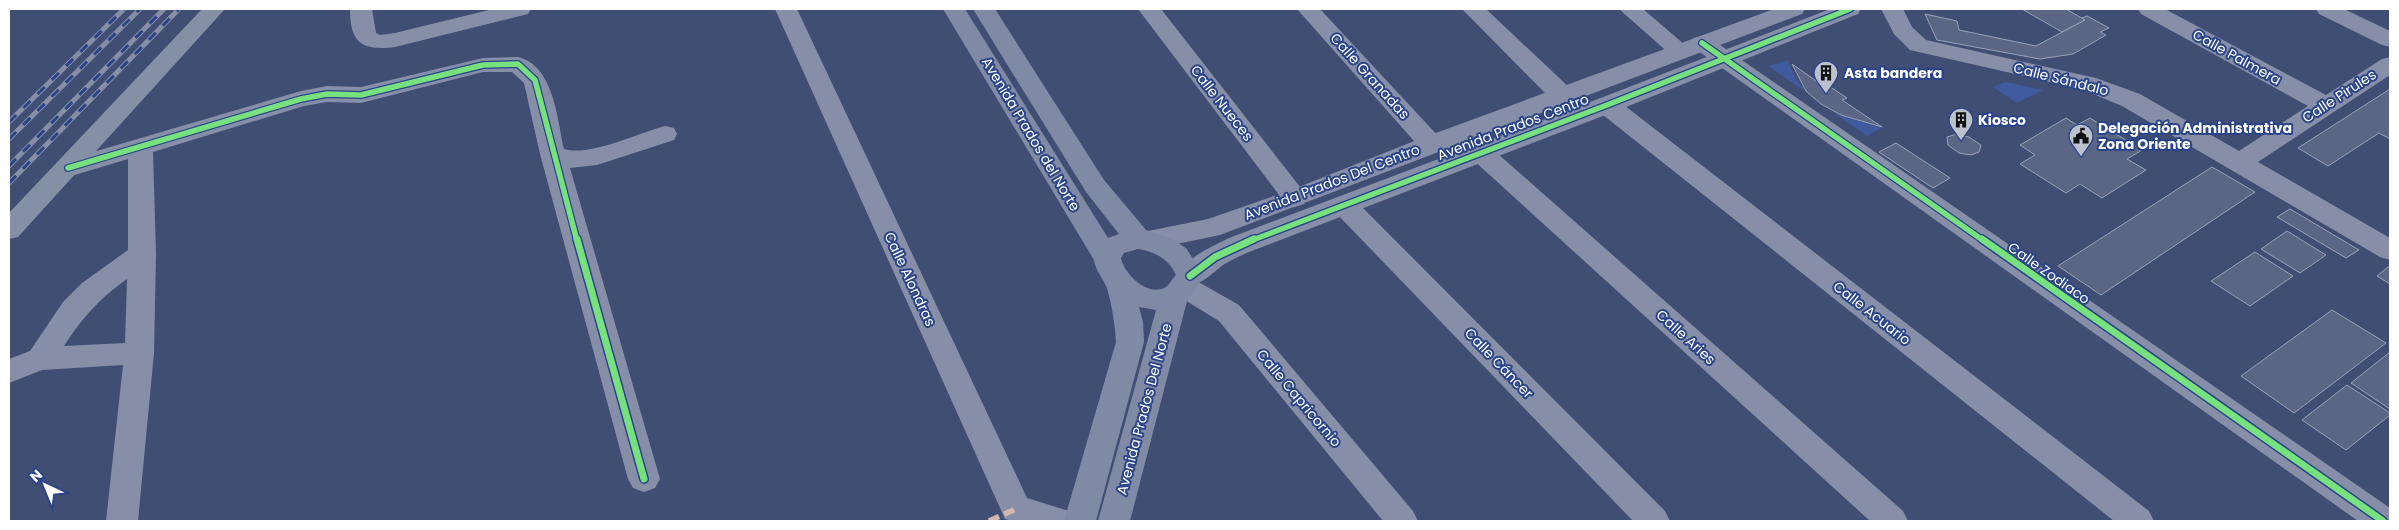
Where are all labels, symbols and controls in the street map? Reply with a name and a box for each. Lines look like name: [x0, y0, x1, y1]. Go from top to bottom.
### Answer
street label: Calle Palmera: [2189, 24, 2285, 90]
street label: Calle Granadas: [1326, 28, 1414, 124]
street label: Avenida Prados del Norte: [977, 53, 1085, 215]
street label: Calle Sándalo: [2011, 57, 2111, 101]
building icon: Asta bandera: [1813, 60, 1839, 94]
street label: Calle Nueces: [1186, 61, 1258, 145]
place label: Asta bandera: [1844, 63, 1942, 83]
street label: Calle Pirules: [2298, 65, 2380, 127]
street label: Avenida Prados Centro: [1434, 89, 1592, 165]
building icon: Kiosco: [1948, 107, 1974, 141]
place label: Kiosco: [1978, 110, 2026, 130]
place label: Delegación Administrativa Zona Oriente: [2098, 118, 2292, 154]
public building icon: Delegación Administrativa Zona Oriente: [2068, 123, 2094, 157]
street label: Avenida Prados Del Centro: [1241, 139, 1423, 225]
street label: Calle Alondras: [879, 229, 941, 329]
street label: Calle Zodiaco: [2004, 237, 2094, 309]
street label: Calle Acuario: [1829, 276, 1915, 350]
street label: Calle Aries: [1652, 305, 1720, 369]
street label: Avenida Prados Del Norte: [1111, 321, 1177, 497]
street label: Calle Cáncer: [1460, 323, 1538, 403]
street label: Calle Capricornio: [1252, 345, 1346, 451]
north arrow: [20, 460, 70, 510]
text: N: [25, 465, 47, 486]

